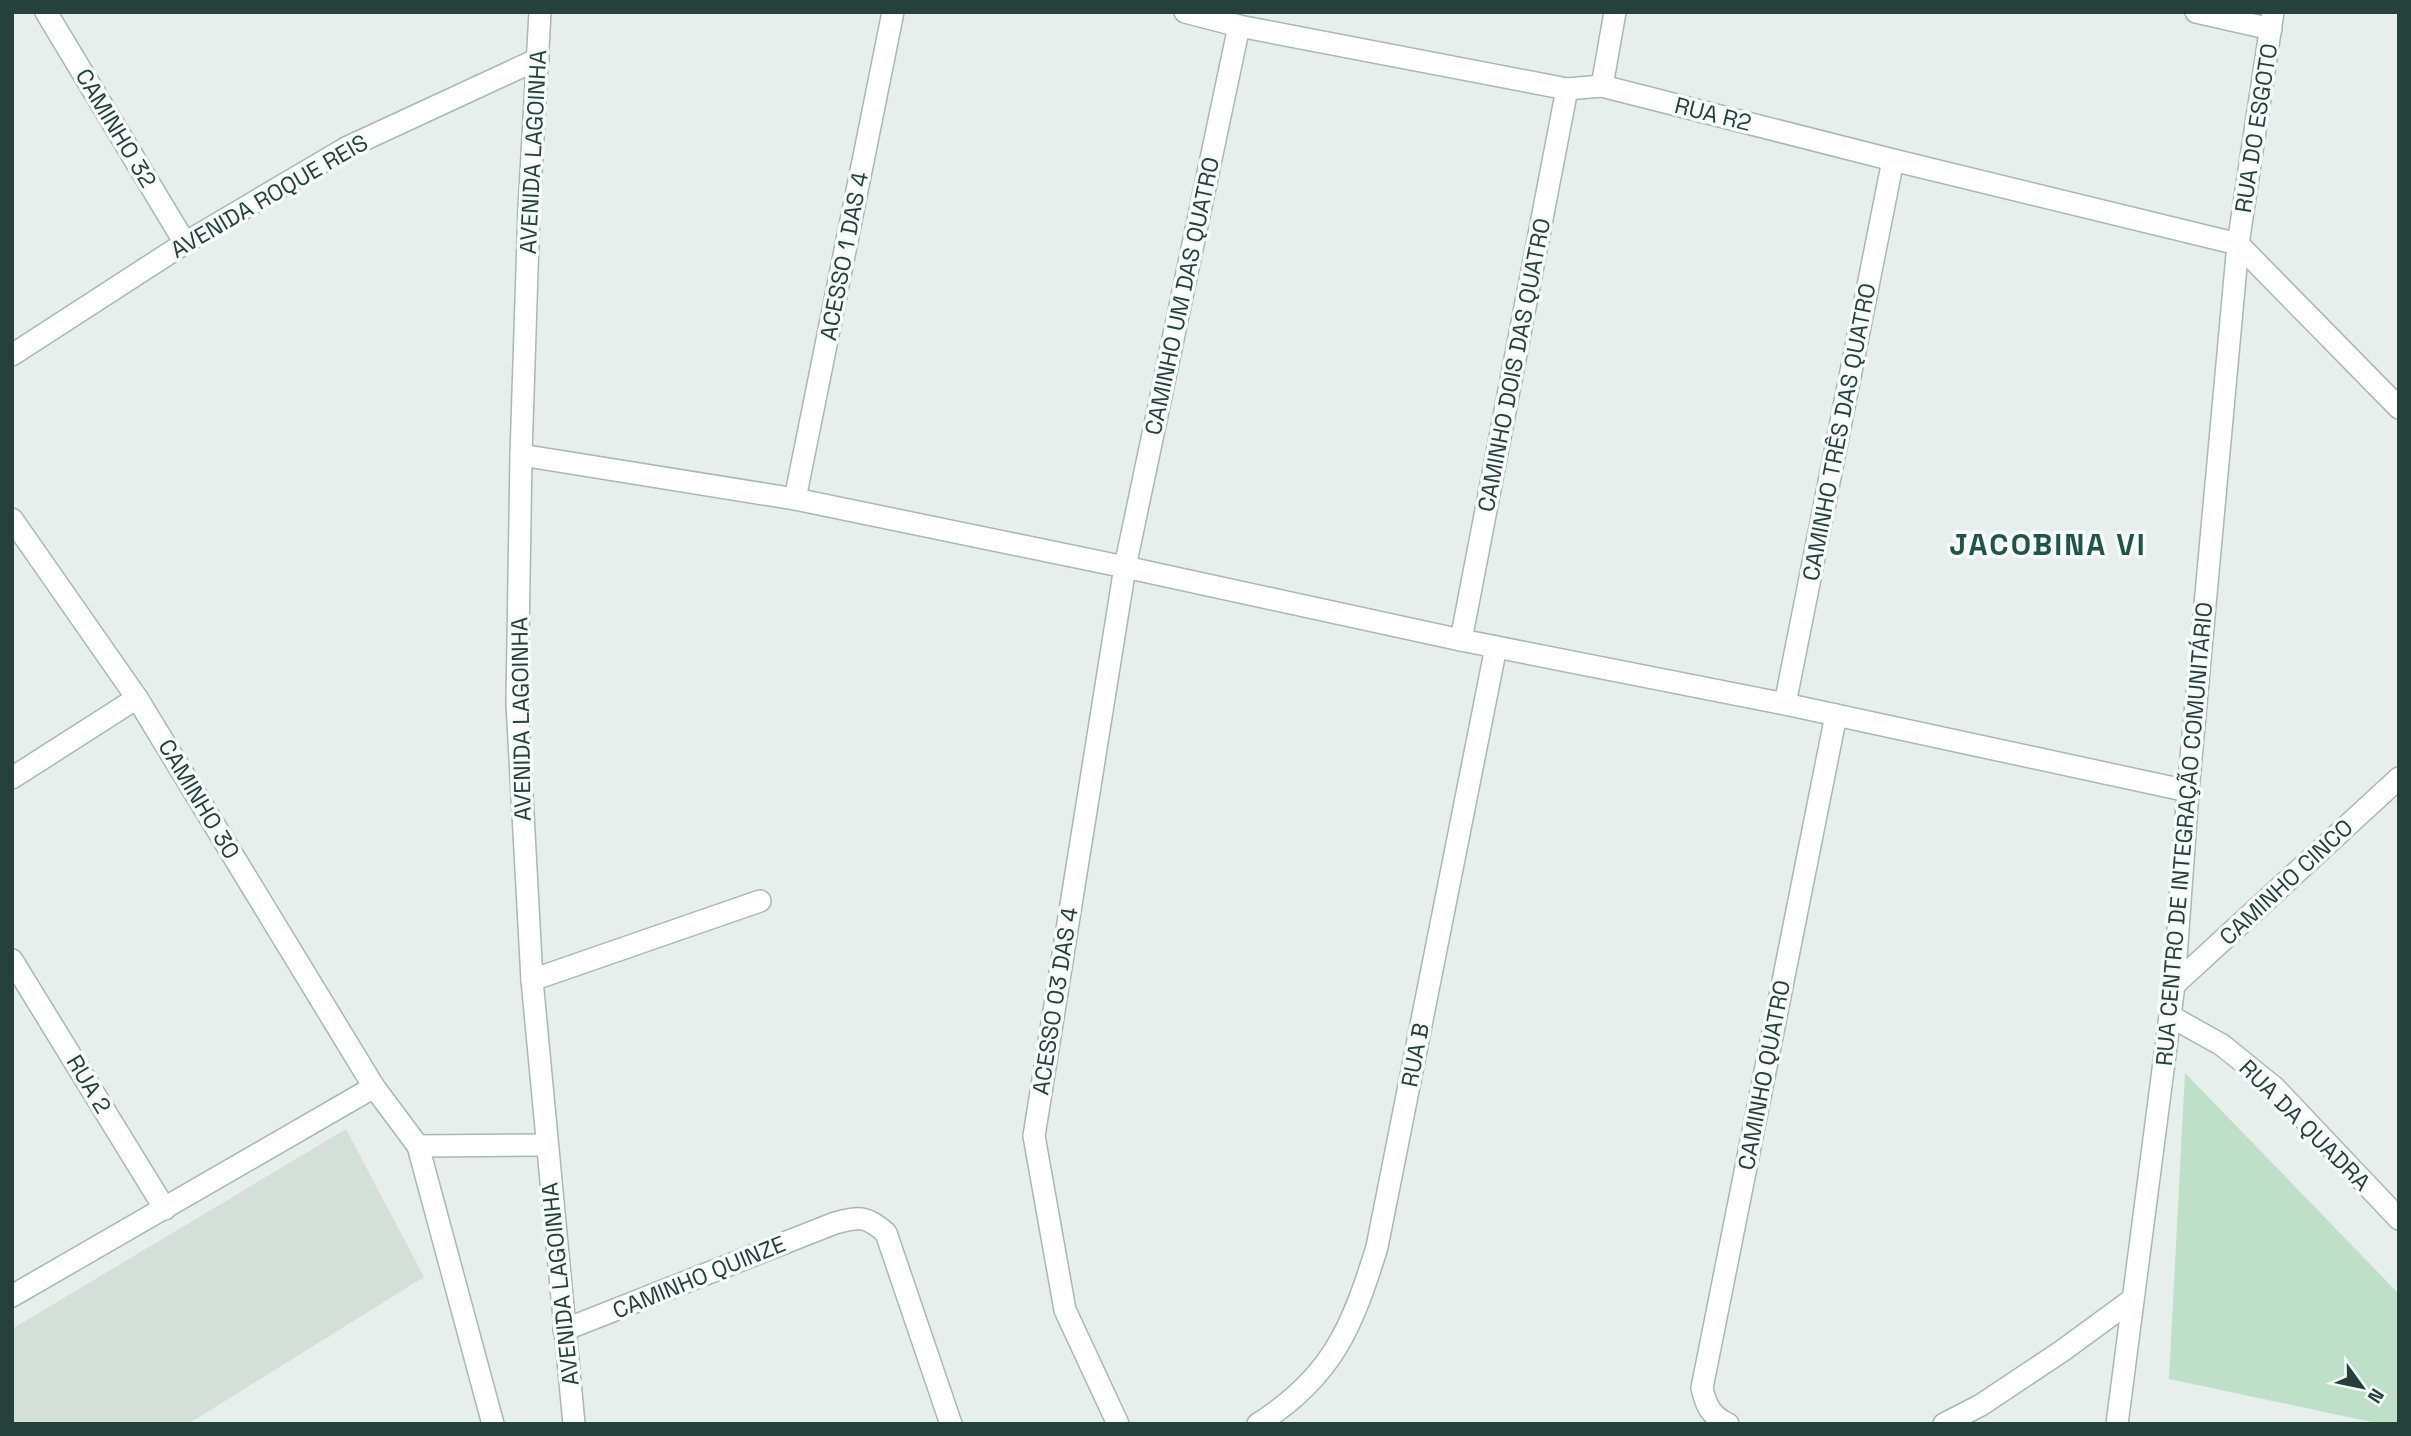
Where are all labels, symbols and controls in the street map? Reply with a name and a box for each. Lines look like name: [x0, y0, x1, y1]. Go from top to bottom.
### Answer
street label: RUA DO ESGOTO: [2228, 41, 2284, 215]
street label: AVENIDA LAGOINHA: [513, 49, 553, 255]
street label: CAMINHO 32: [69, 63, 163, 193]
street label: RUA R2: [1672, 90, 1754, 138]
street label: AVENIDA ROQUE REIS: [165, 127, 373, 265]
street label: CAMINHO UM DAS QUATRO: [1138, 154, 1226, 438]
street label: ACESSO 1 DAS 4: [813, 169, 875, 343]
street label: CAMINHO DOIS DAS QUATRO: [1471, 216, 1557, 514]
street label: CAMINHO TRÊS DAS QUATRO: [1795, 281, 1883, 583]
district label: JACOBINA VI: [1949, 525, 2147, 564]
street label: RUA CENTRO DE INTEGRAÇÃO COMUNITÁRIO: [2149, 601, 2219, 1067]
street label: AVENIDA LAGOINHA: [504, 617, 538, 821]
street label: CAMINHO 30: [151, 733, 247, 865]
street label: CAMINHO CINCO: [2213, 812, 2359, 952]
street label: ACESSO 03 DAS 4: [1025, 905, 1085, 1097]
street label: CAMINHO QUATRO: [1731, 977, 1797, 1173]
street label: RUA B: [1394, 1020, 1436, 1090]
street label: RUA 2: [60, 1049, 118, 1119]
street label: RUA DA QUADRA: [2233, 1053, 2377, 1197]
street label: AVENIDA LAGOINHA: [534, 1181, 586, 1387]
street label: CAMINHO QUINZE: [608, 1229, 790, 1325]
north arrow: [2327, 1352, 2397, 1422]
text: N: [2362, 1384, 2390, 1408]

